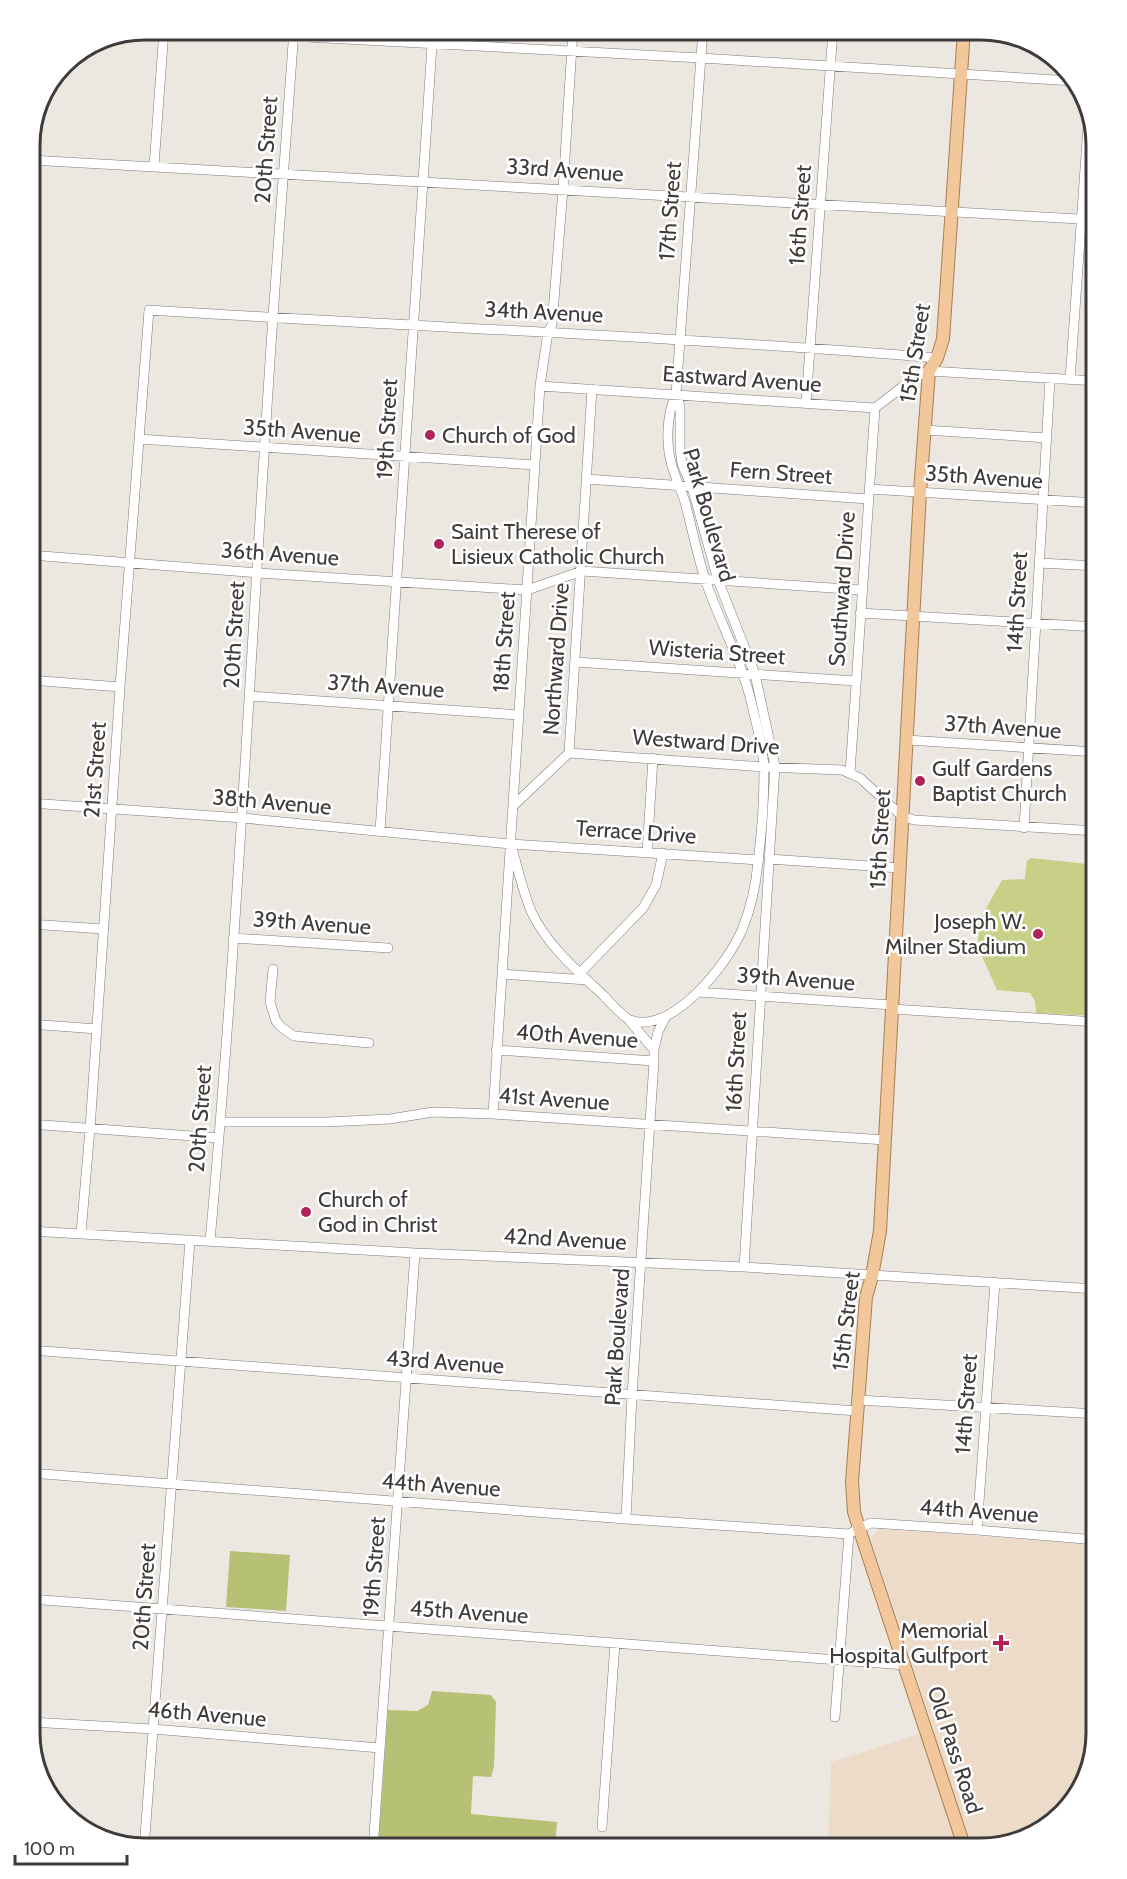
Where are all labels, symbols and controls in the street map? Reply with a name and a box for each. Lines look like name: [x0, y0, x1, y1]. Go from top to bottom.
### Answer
street label: 20th Street: [249, 95, 283, 205]
street label: 33rd Avenue: [505, 152, 625, 188]
street label: 17th Street: [653, 160, 687, 261]
street label: 16th Street: [783, 163, 817, 266]
street label: 34th Avenue: [484, 295, 604, 329]
street label: 15th Street: [894, 301, 936, 404]
street label: Eastward Avenue: [662, 360, 822, 398]
street label: 19th Street: [371, 378, 403, 480]
street label: 35th Avenue: [242, 413, 362, 449]
place label: Church of God: [442, 422, 576, 449]
marker: Church of God: [423, 428, 437, 442]
street label: Park Boulevard: [677, 445, 741, 585]
street label: Fern Street: [729, 456, 834, 490]
street label: 35th Avenue: [924, 459, 1044, 495]
street label: Southward Drive: [823, 511, 861, 667]
place label: Saint Therese of Lisieux Catholic Church: [451, 518, 664, 570]
street label: 36th Avenue: [220, 536, 340, 572]
marker: Saint Therese of Lisieux Catholic Church: [432, 537, 446, 551]
street label: 14th Street: [1001, 550, 1033, 653]
street label: 20th Street: [218, 580, 250, 689]
street label: Northward Drive: [537, 582, 575, 736]
street label: 18th Street: [487, 590, 521, 693]
street label: Wisteria Street: [648, 634, 787, 670]
street label: 37th Avenue: [327, 668, 445, 704]
street label: 37th Avenue: [944, 709, 1062, 745]
street label: 21st Street: [78, 720, 112, 819]
street label: Westward Drive: [632, 723, 780, 761]
place label: Gulf Gardens Baptist Church: [932, 755, 1067, 807]
marker: Gulf Gardens Baptist Church: [913, 774, 927, 788]
street label: 38th Avenue: [211, 783, 333, 821]
street label: 15th Street: [864, 788, 896, 890]
street label: Terrace Drive: [575, 814, 697, 850]
street label: 39th Avenue: [252, 905, 372, 941]
place label: Joseph W. Milner Stadium: [885, 908, 1026, 960]
marker: Joseph W. Milner Stadium: [1031, 927, 1045, 941]
street label: 39th Avenue: [736, 961, 856, 997]
street label: 16th Street: [720, 1011, 752, 1113]
street label: 40th Avenue: [515, 1018, 639, 1054]
street label: 20th Street: [183, 1064, 217, 1174]
street label: 41st Avenue: [498, 1082, 610, 1116]
place label: Church of God in Christ: [318, 1186, 438, 1238]
marker: Church of God in Christ: [299, 1205, 313, 1219]
street label: 42nd Avenue: [503, 1222, 627, 1256]
street label: Park Boulevard: [599, 1267, 635, 1407]
street label: 15th Street: [827, 1269, 866, 1372]
street label: 43rd Avenue: [385, 1344, 505, 1380]
street label: 14th Street: [949, 1352, 983, 1455]
street label: 44th Avenue: [380, 1467, 502, 1503]
street label: 44th Avenue: [918, 1493, 1040, 1529]
street label: 19th Street: [357, 1515, 391, 1618]
street label: 20th Street: [127, 1542, 161, 1652]
street label: 45th Avenue: [409, 1594, 529, 1630]
place label: Memorial Hospital Gulfport: [829, 1617, 989, 1669]
marker: Memorial Hospital Gulfport: [992, 1634, 1010, 1652]
street label: Old Pass Road: [922, 1683, 988, 1817]
street label: 46th Avenue: [146, 1695, 268, 1733]
scale bar: [15, 1828, 128, 1866]
text: 100 m: [24, 1838, 75, 1860]

